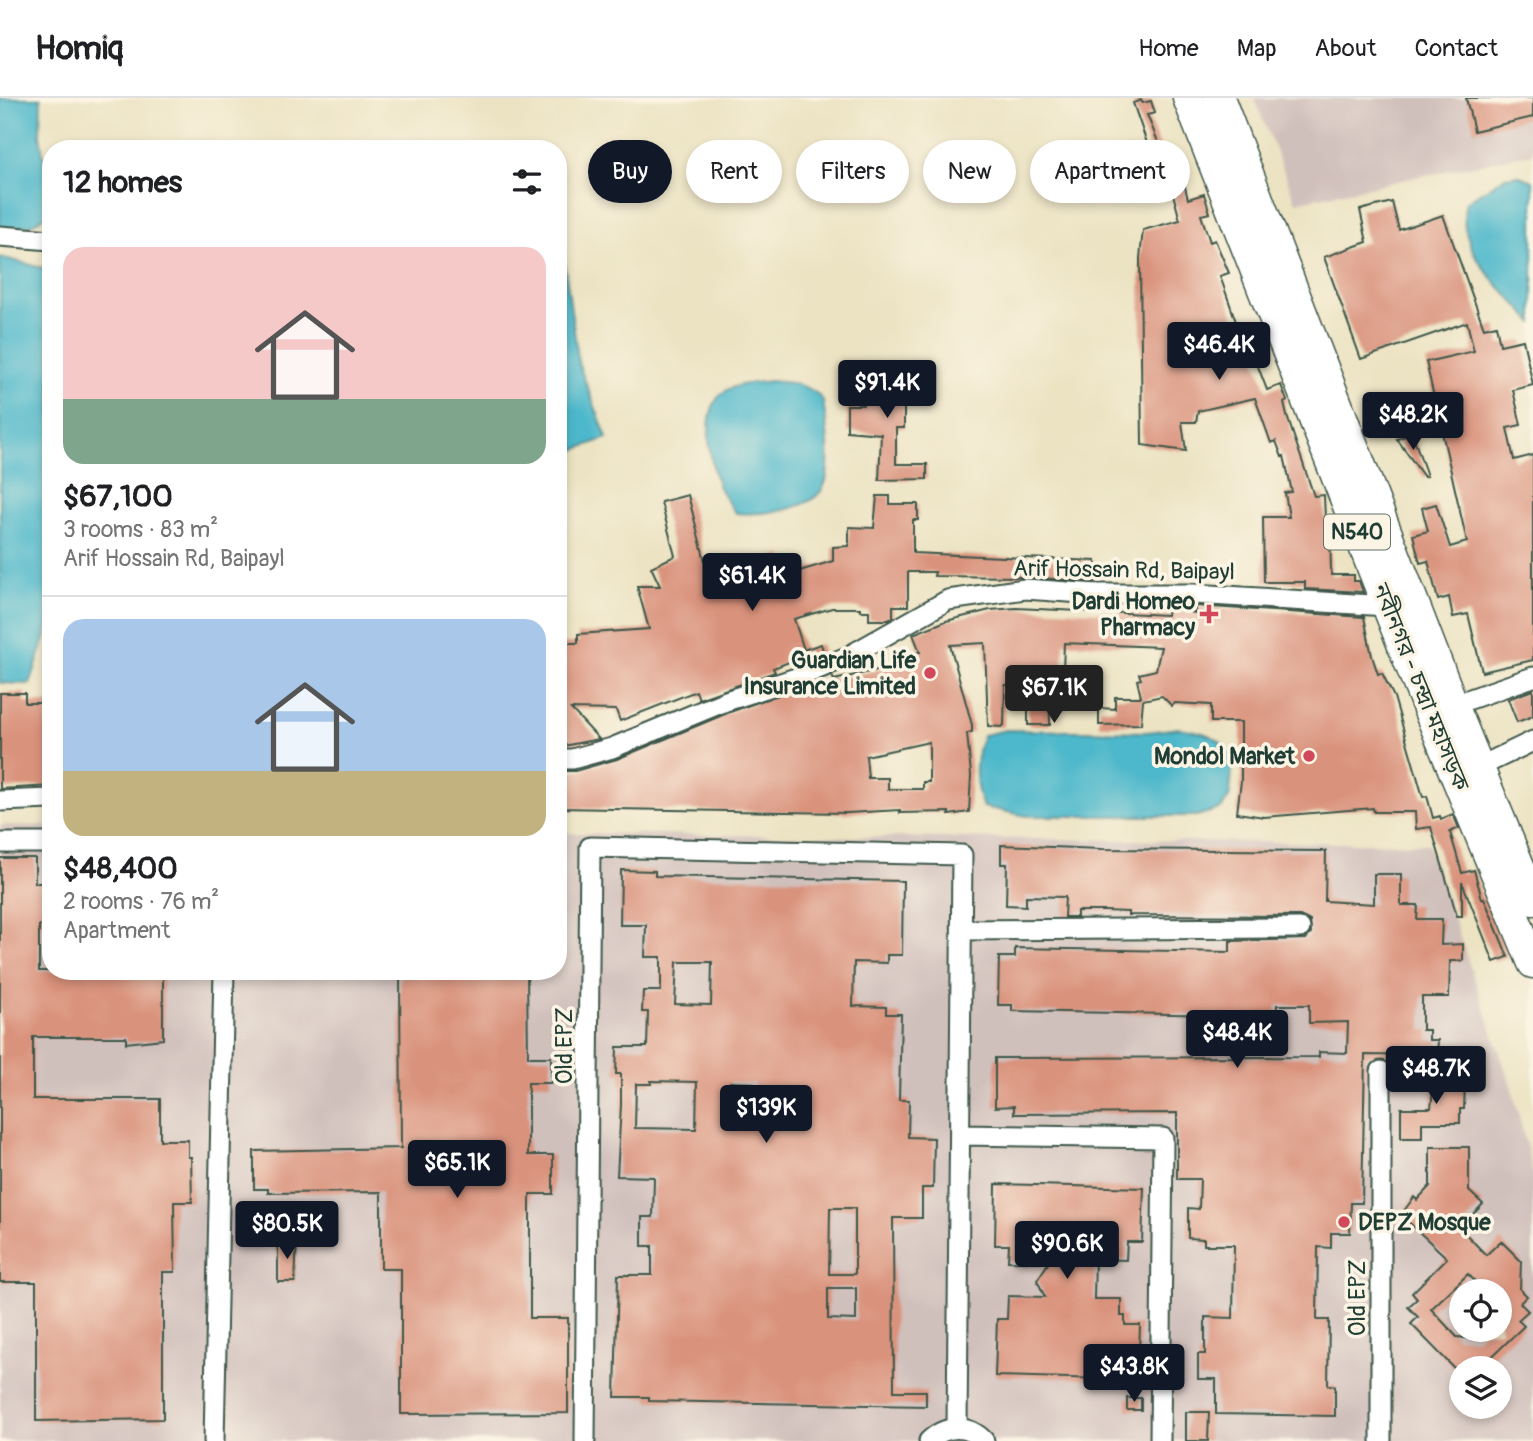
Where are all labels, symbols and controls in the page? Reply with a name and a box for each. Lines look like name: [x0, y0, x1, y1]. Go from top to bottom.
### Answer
text: Homiq: [35, 28, 123, 69]
text: Home: [1138, 34, 1199, 63]
text: Map: [1237, 34, 1277, 63]
text: About: [1315, 34, 1377, 63]
text: Contact: [1415, 34, 1498, 63]
chip: Buy: [588, 140, 672, 203]
chip: Rent: [686, 140, 782, 203]
chip: Filters: [796, 140, 909, 203]
chip: New: [923, 140, 1016, 203]
chip: Apartment: [1030, 140, 1190, 203]
icon: filters: [508, 163, 546, 201]
text: 12 homes: [63, 164, 182, 201]
icon: home: [242, 292, 368, 418]
pin: $46.4K: [1162, 322, 1276, 382]
text: $46.4K: [1183, 330, 1255, 359]
pin: $91.4K: [830, 360, 944, 420]
text: $91.4K: [854, 368, 920, 397]
pin: $48.2K: [1356, 392, 1470, 452]
text: $48.2K: [1378, 400, 1448, 429]
text: $67,100: [63, 478, 173, 515]
road number: N540: [1324, 514, 1390, 550]
text: 3 rooms · 83 m²: [63, 515, 218, 544]
text: Arif Hossain Rd, Baipayl: [63, 544, 285, 573]
pin: $61.4K: [695, 554, 809, 613]
street label: Arif Hossain Rd, Baipayl: [1013, 554, 1235, 586]
text: $61.4K: [718, 561, 786, 590]
street label: নবীনগর - চন্দ্রা মহাসড়ক: [1366, 578, 1476, 795]
place label: Dardi Homeo Pharmacy: [1071, 587, 1196, 642]
marker: Dardi Homeo Pharmacy: [1201, 606, 1217, 622]
place label: Guardian Life Insurance Limited: [743, 646, 917, 701]
icon: home: [242, 664, 368, 790]
marker: Guardian Life Insurance Limited: [922, 665, 938, 681]
pin: $67.1K: [997, 666, 1111, 725]
text: $67.1K: [1021, 673, 1087, 702]
place label: Mondol Market: [1154, 742, 1296, 771]
marker: Mondol Market: [1301, 748, 1317, 764]
text: $48,400: [63, 850, 178, 887]
text: 2 rooms · 76 m²: [63, 887, 219, 916]
text: Apartment: [63, 916, 170, 945]
street label: Old EPZ: [550, 1007, 579, 1084]
pin: $48.4K: [1180, 1010, 1294, 1070]
text: $48.4K: [1202, 1018, 1272, 1047]
pin: $48.7K: [1379, 1046, 1493, 1106]
text: $48.7K: [1402, 1054, 1470, 1083]
pin: $139K: [717, 1086, 815, 1145]
text: $139K: [736, 1093, 796, 1122]
pin: $65.1K: [400, 1140, 514, 1200]
text: $65.1K: [424, 1148, 490, 1177]
pin: $80.5K: [230, 1202, 344, 1261]
place label: DEPZ Mosque: [1358, 1208, 1491, 1237]
text: $80.5K: [251, 1209, 323, 1238]
marker: DEPZ Mosque: [1336, 1214, 1352, 1230]
pin: $90.6K: [1010, 1222, 1124, 1281]
text: $90.6K: [1031, 1229, 1103, 1258]
street label: Old EPZ: [1343, 1259, 1372, 1336]
map controls: [1449, 1279, 1512, 1419]
button: locate: [1449, 1279, 1512, 1342]
pin: $43.8K: [1077, 1344, 1191, 1404]
text: $43.8K: [1099, 1352, 1169, 1381]
button: layers: [1449, 1356, 1512, 1419]

